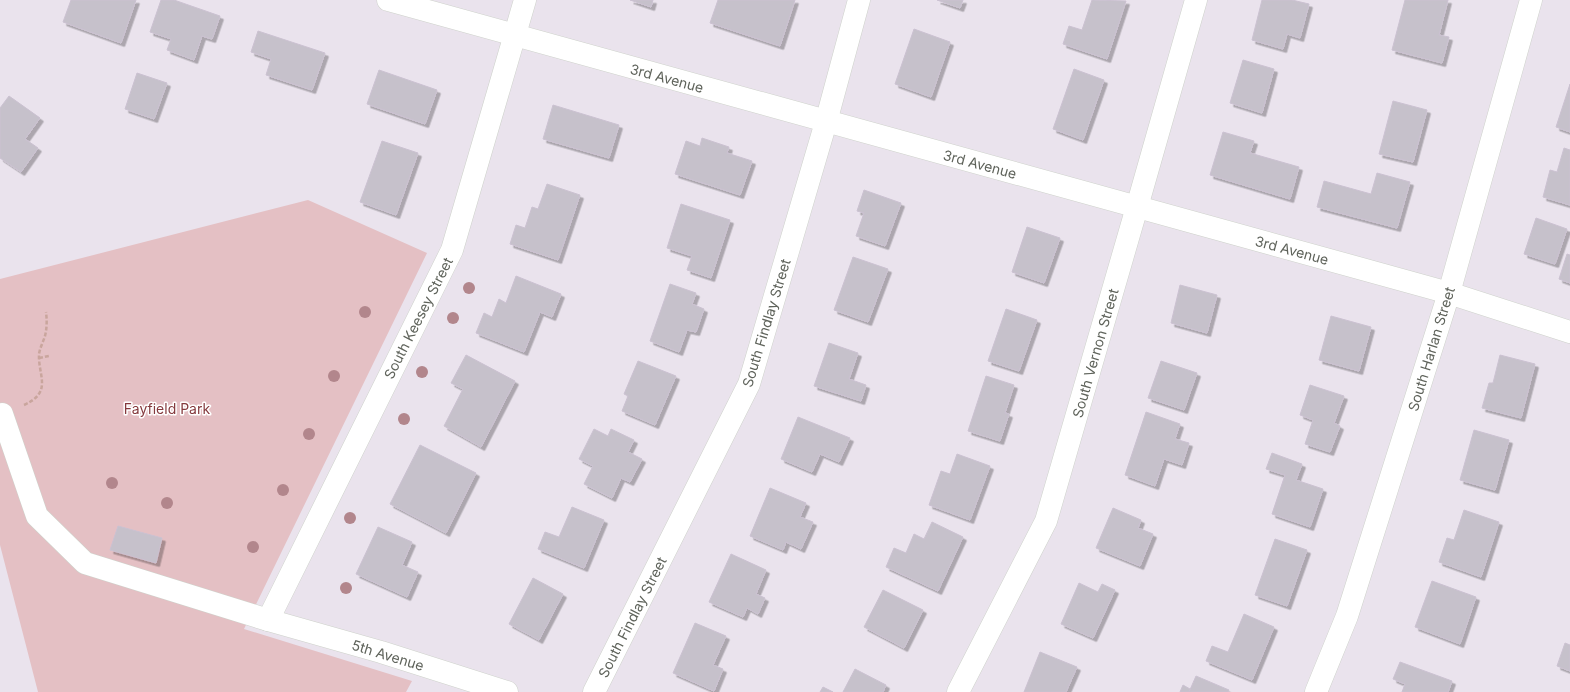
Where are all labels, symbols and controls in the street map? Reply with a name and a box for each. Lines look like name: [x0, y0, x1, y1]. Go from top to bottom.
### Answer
street label: 3rd Avenue: [628, 60, 706, 96]
street label: 3rd Avenue: [941, 146, 1019, 182]
street label: 3rd Avenue: [1253, 232, 1331, 268]
street label: South Keesey Street: [380, 254, 456, 382]
street label: South Findlay Street: [738, 256, 794, 389]
street label: South Harlan Street: [1404, 284, 1458, 413]
street label: South Vernon Street: [1068, 286, 1122, 419]
park label: Fayfield Park: [124, 400, 210, 417]
street label: South Findlay Street: [594, 553, 670, 680]
street label: 5th Avenue: [350, 636, 426, 674]

